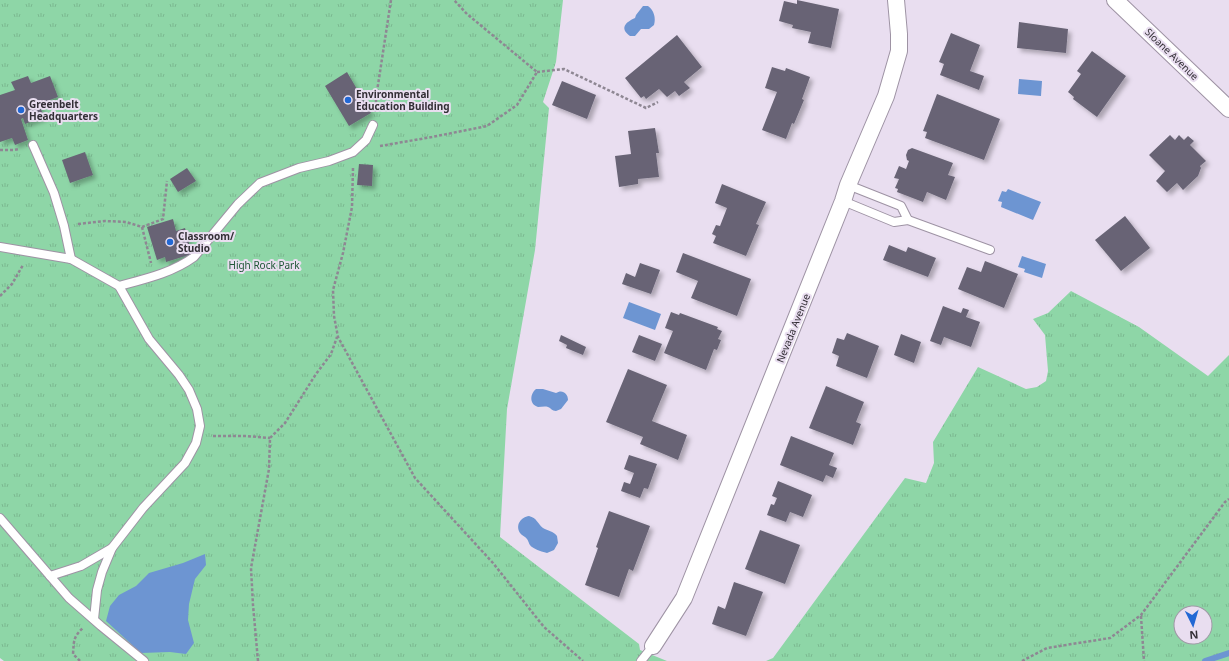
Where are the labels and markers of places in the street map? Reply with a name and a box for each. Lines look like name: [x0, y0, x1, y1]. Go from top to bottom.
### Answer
place label: Environmental Education Building: [356, 87, 450, 113]
marker: Environmental Education Building: [343, 95, 353, 105]
place label: Greenbelt Headquarters: [29, 97, 98, 123]
marker: Greenbelt Headquarters: [16, 105, 26, 115]
place label: Classroom/ Studio: [178, 229, 235, 255]
marker: Classroom/ Studio: [165, 237, 175, 247]

